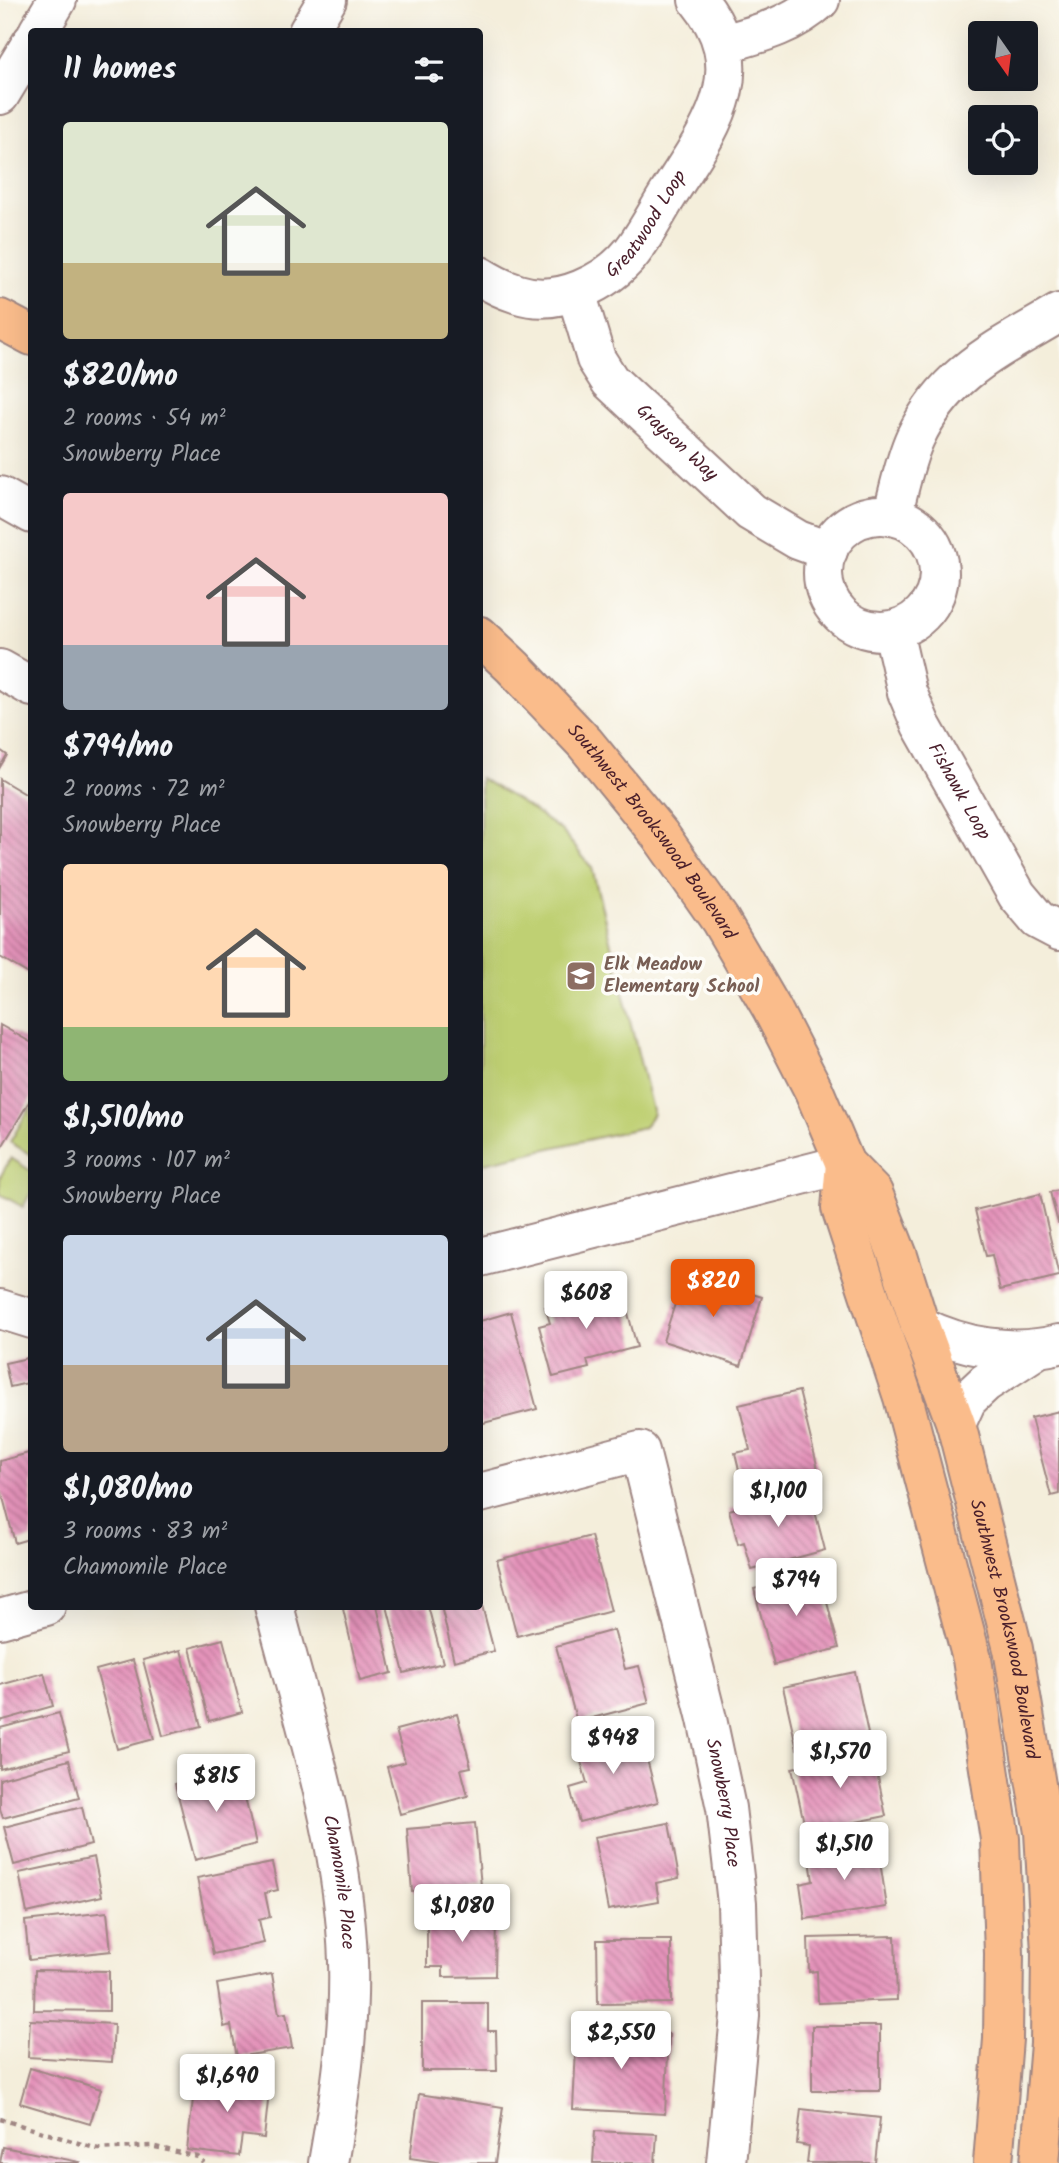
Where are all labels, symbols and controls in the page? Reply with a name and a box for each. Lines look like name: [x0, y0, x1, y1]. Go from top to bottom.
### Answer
north arrow: [968, 21, 1038, 91]
map controls: [968, 21, 1038, 175]
text: 11 homes: [63, 46, 176, 94]
icon: filters: [410, 51, 448, 89]
button: locate: [968, 105, 1038, 175]
street label: Greatwood Loop: [599, 164, 695, 286]
icon: home: [193, 168, 319, 294]
text: $820/mo: [63, 353, 178, 401]
street label: Grayson Way: [629, 397, 725, 490]
text: 2 rooms · 54 m²: [63, 401, 226, 437]
text: Snowberry Place: [63, 437, 221, 473]
icon: home: [193, 539, 319, 665]
street label: Southwest Brookswood Boulevard: [559, 717, 744, 946]
text: $794/mo: [63, 724, 173, 772]
street label: Fishawk Loop: [919, 737, 998, 846]
text: 2 rooms · 72 m²: [63, 772, 225, 808]
text: Snowberry Place: [63, 808, 221, 844]
icon: home: [193, 910, 319, 1036]
place label: Elk Meadow Elementary School: [604, 950, 760, 1002]
school or university icon: Elk Meadow Elementary School: [564, 959, 598, 993]
text: $1,510/mo: [63, 1095, 184, 1143]
text: 3 rooms · 107 m²: [63, 1143, 230, 1179]
text: Snowberry Place: [63, 1179, 221, 1215]
pin: $820: [672, 1260, 754, 1319]
text: $820: [687, 1264, 739, 1300]
pin: $608: [545, 1272, 627, 1331]
text: $608: [560, 1276, 612, 1312]
icon: home: [193, 1281, 319, 1407]
text: $1,080/mo: [63, 1466, 193, 1514]
pin: $1,100: [721, 1470, 835, 1529]
text: $1,100: [749, 1474, 807, 1510]
street label: Southwest Brookswood Boulevard: [961, 1496, 1047, 1762]
text: 3 rooms · 83 m²: [63, 1514, 227, 1550]
text: Chamomile Place: [63, 1550, 227, 1586]
pin: $794: [755, 1558, 837, 1618]
text: $794: [772, 1563, 820, 1599]
pin: $948: [572, 1716, 654, 1776]
text: $948: [587, 1721, 639, 1757]
pin: $1,570: [783, 1730, 897, 1790]
text: $1,570: [810, 1735, 870, 1771]
street label: Snowberry Place: [697, 1736, 748, 1869]
pin: $815: [175, 1755, 257, 1814]
text: $815: [193, 1759, 239, 1795]
street label: Chamomile Place: [314, 1812, 363, 1951]
pin: $1,510: [787, 1822, 901, 1882]
text: $1,510: [816, 1827, 872, 1863]
pin: $1,080: [405, 1884, 519, 1944]
text: $1,080: [430, 1889, 494, 1925]
pin: $2,550: [564, 2011, 678, 2071]
text: $2,550: [587, 2016, 655, 2052]
pin: $1,690: [170, 2054, 284, 2114]
text: $1,690: [196, 2059, 258, 2095]

